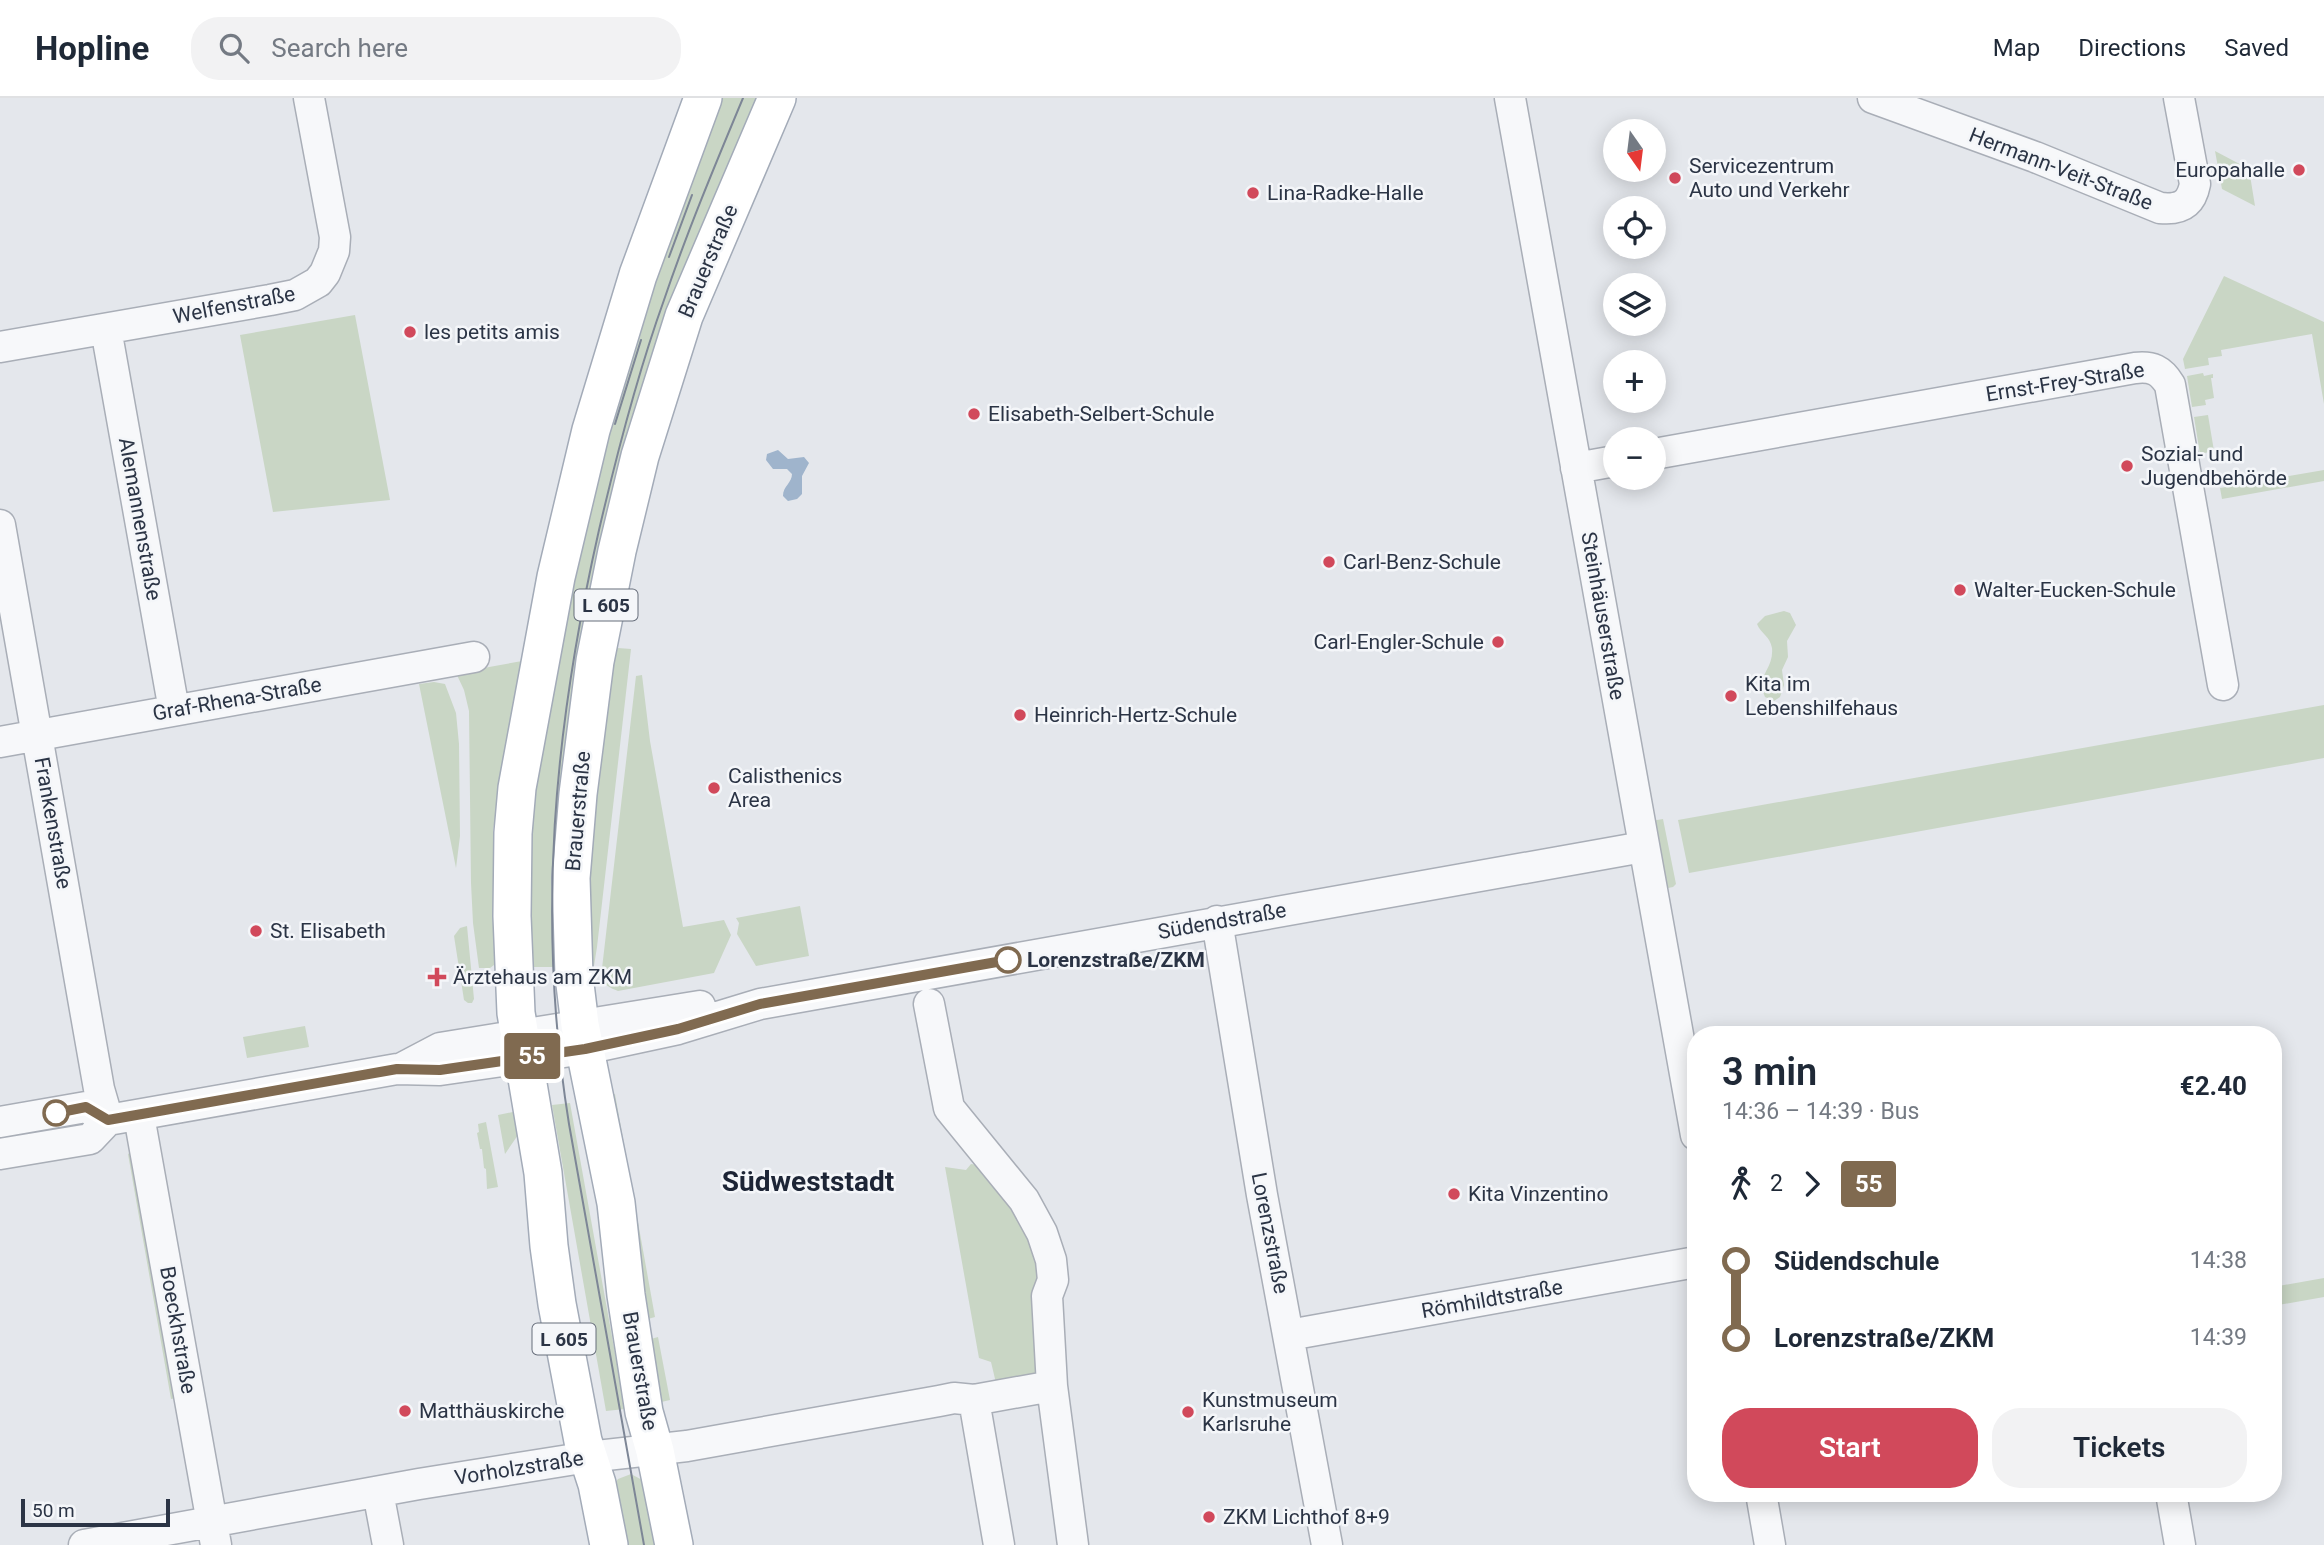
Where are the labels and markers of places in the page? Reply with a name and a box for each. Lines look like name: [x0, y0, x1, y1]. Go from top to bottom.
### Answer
place label: Servicezentrum Auto und Verkehr: [1689, 154, 1850, 202]
place label: Europahalle: [2175, 158, 2285, 182]
marker: Europahalle: [2291, 162, 2307, 178]
marker: Servicezentrum Auto und Verkehr: [1667, 170, 1683, 186]
place label: Lina-Radke-Halle: [1267, 181, 1424, 205]
marker: Lina-Radke-Halle: [1245, 185, 1261, 201]
place label: les petits amis: [424, 320, 560, 344]
marker: les petits amis: [402, 324, 418, 340]
place label: Elisabeth-Selbert-Schule: [988, 402, 1214, 426]
marker: Elisabeth-Selbert-Schule: [966, 406, 982, 422]
place label: Sozial- und Jugendbehörde: [2141, 442, 2287, 490]
marker: Sozial- und Jugendbehörde: [2119, 458, 2135, 474]
place label: Carl-Benz-Schule: [1343, 550, 1501, 574]
marker: Carl-Benz-Schule: [1321, 554, 1337, 570]
place label: Walter-Eucken-Schule: [1974, 578, 2176, 602]
marker: Walter-Eucken-Schule: [1952, 582, 1968, 598]
place label: Carl-Engler-Schule: [1314, 630, 1484, 654]
marker: Carl-Engler-Schule: [1490, 634, 1506, 650]
place label: Kita im Lebenshilfehaus: [1745, 672, 1898, 720]
marker: Kita im Lebenshilfehaus: [1723, 688, 1739, 704]
place label: Heinrich-Hertz-Schule: [1034, 703, 1237, 727]
marker: Heinrich-Hertz-Schule: [1012, 707, 1028, 723]
place label: Calisthenics Area: [728, 764, 842, 812]
marker: Calisthenics Area: [706, 780, 722, 796]
place label: St. Elisabeth: [270, 919, 386, 943]
marker: St. Elisabeth: [248, 923, 264, 939]
marker: Lorenzstraße/ZKM: [995, 947, 1021, 973]
place label: Lorenzstraße/ZKM: [1027, 948, 1205, 972]
place label: Ärztehaus am ZKM: [453, 965, 632, 989]
marker: Ärztehaus am ZKM: [427, 967, 447, 987]
unlabelled marker: [43, 1100, 69, 1126]
place label: Kita Vinzentino: [1468, 1182, 1608, 1206]
marker: Kita Vinzentino: [1446, 1186, 1462, 1202]
place label: Kunstmuseum Karlsruhe: [1202, 1388, 1338, 1436]
place label: Matthäuskirche: [419, 1399, 564, 1423]
marker: Matthäuskirche: [397, 1403, 413, 1419]
marker: Kunstmuseum Karlsruhe: [1180, 1404, 1196, 1420]
place label: ZKM Lichthof 8+9: [1223, 1505, 1390, 1529]
marker: ZKM Lichthof 8+9: [1201, 1509, 1217, 1525]

